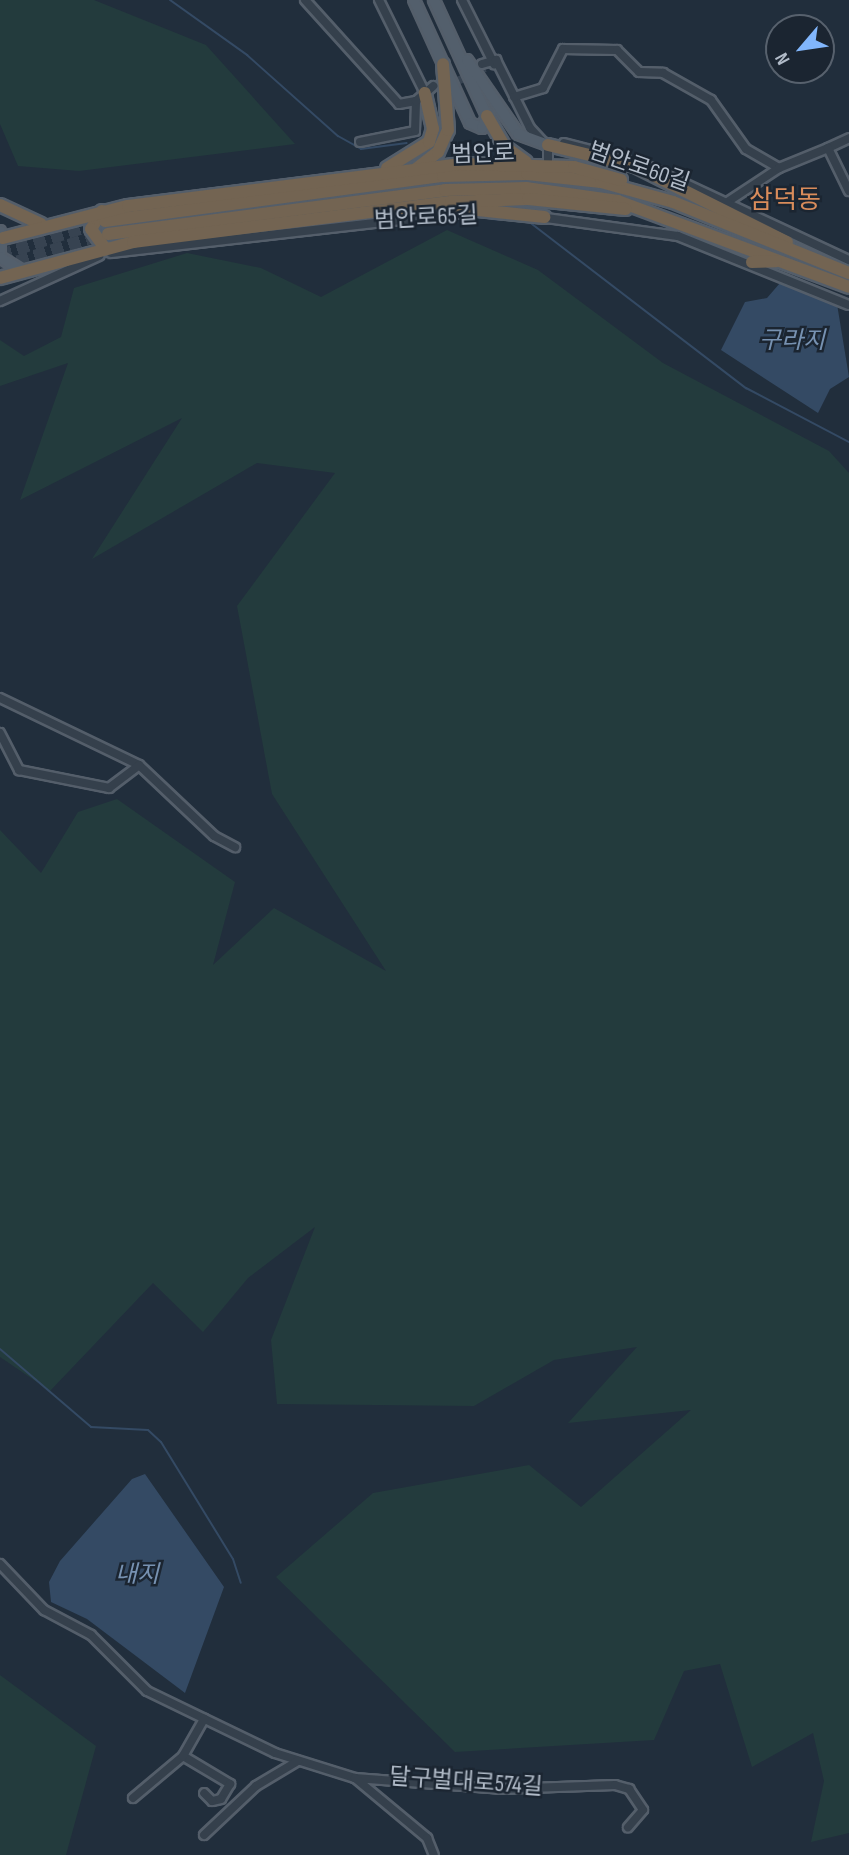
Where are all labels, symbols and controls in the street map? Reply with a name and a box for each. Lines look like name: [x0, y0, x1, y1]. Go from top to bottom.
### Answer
north arrow: [765, 14, 835, 84]
text: N: [770, 48, 795, 68]
street label: 범안로60길: [585, 137, 693, 197]
street label: 범안로: [451, 139, 515, 169]
district label: 삼덕동: [749, 185, 821, 217]
street label: 범안로65길: [373, 201, 479, 235]
water label: 구라지: [759, 327, 825, 355]
water label: 내지: [115, 1561, 159, 1589]
street label: 달구벌대로574길: [388, 1763, 544, 1801]

